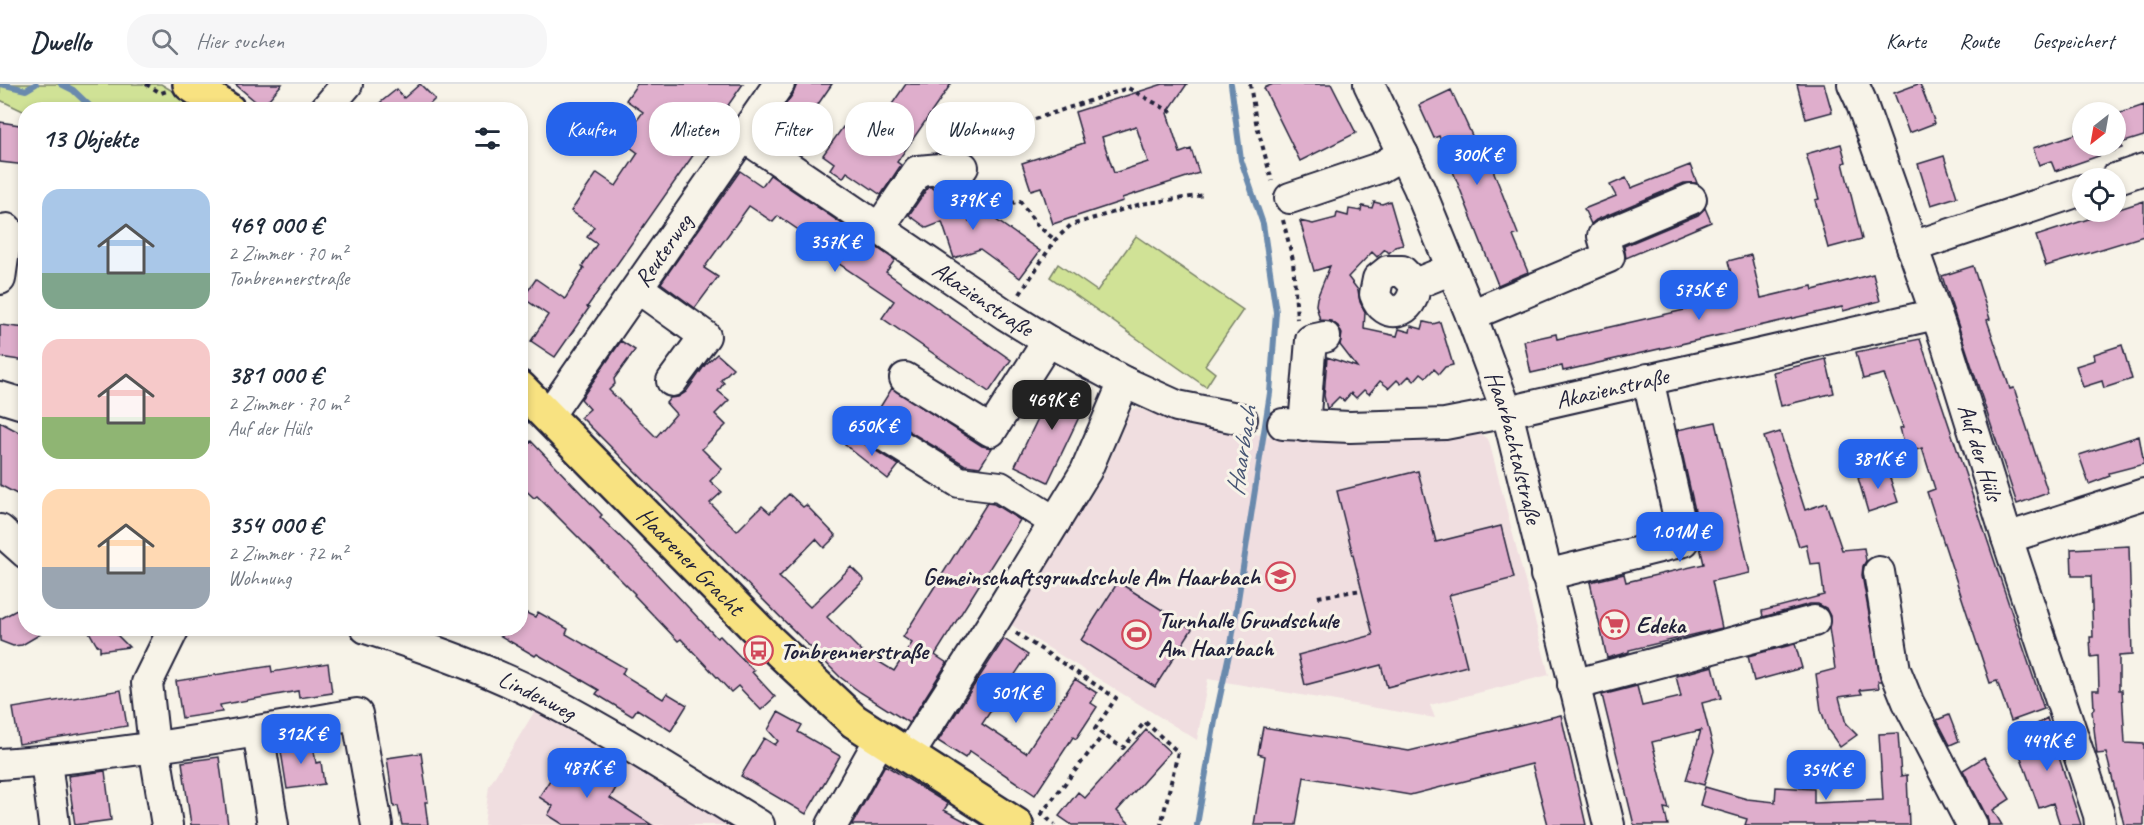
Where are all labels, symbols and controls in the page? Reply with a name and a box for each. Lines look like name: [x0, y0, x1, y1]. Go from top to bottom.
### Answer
search box: [127, 14, 547, 68]
text: Dwello: [30, 24, 91, 59]
icon: search: [148, 25, 181, 58]
text: Hier suchen: [196, 27, 284, 55]
text: Karte: [1886, 28, 1926, 54]
text: Route: [1959, 28, 1999, 54]
text: Gespeichert: [2032, 28, 2114, 54]
chip: Kaufen: [546, 102, 637, 156]
chip: Mieten: [649, 102, 740, 156]
chip: Filter: [752, 102, 833, 156]
chip: Neu: [845, 102, 914, 156]
chip: Wohnung: [926, 102, 1035, 156]
north arrow: [2072, 102, 2126, 156]
map controls: [2072, 102, 2126, 222]
text: 13 Objekte: [42, 122, 138, 155]
icon: filters: [471, 122, 504, 155]
pin: 300K €: [1428, 135, 1526, 186]
text: 300K €: [1452, 142, 1503, 167]
button: locate: [2072, 168, 2126, 222]
pin: 379K €: [924, 180, 1022, 231]
text: 379K €: [948, 187, 998, 212]
street label: Reuterweg: [627, 207, 700, 293]
text: 469 000 €: [228, 208, 323, 241]
icon: home: [90, 213, 162, 285]
pin: 357K €: [786, 222, 884, 273]
text: 357K €: [810, 229, 860, 254]
text: 2 Zimmer · 70 m²: [228, 241, 347, 266]
street label: Akazienstraße: [927, 255, 1041, 344]
text: Tonbrennerstraße: [228, 266, 349, 291]
pin: 575K €: [1650, 270, 1748, 321]
text: 575K €: [1674, 277, 1724, 302]
text: 381 000 €: [228, 358, 322, 391]
street label: Akazienstraße: [1553, 360, 1673, 415]
icon: home: [90, 363, 162, 435]
street label: Haarbachtalstraße: [1478, 367, 1550, 529]
pin: 469K €: [1003, 380, 1101, 431]
text: 469K €: [1026, 387, 1078, 412]
text: 2 Zimmer · 70 m²: [228, 391, 347, 416]
street label: Auf der Hüls: [1951, 400, 2010, 506]
water label: Haarbach: [1218, 402, 1265, 498]
pin: 650K €: [823, 406, 921, 457]
text: 650K €: [846, 413, 898, 438]
text: Auf der Hüls: [228, 416, 311, 441]
pin: 381K €: [1829, 439, 1927, 490]
text: 381K €: [1853, 446, 1904, 471]
street label: Haarener Gracht: [631, 501, 752, 623]
text: 354 000 €: [228, 508, 322, 541]
pin: 1.01M €: [1625, 512, 1735, 563]
icon: home: [90, 513, 162, 585]
text: 1.01M €: [1650, 519, 1710, 544]
text: 2 Zimmer · 72 m²: [228, 541, 347, 566]
school or university icon: Gemeinschaftsgrundschule Am Haarbach: [1265, 561, 1297, 593]
place label: Gemeinschaftsgrundschule Am Haarbach: [923, 562, 1262, 592]
text: Wohnung: [228, 566, 291, 591]
place label: Turnhalle Grundschule Am Haarbach: [1158, 605, 1340, 663]
supermarket icon: Edeka: [1599, 609, 1631, 641]
place label: Edeka: [1636, 610, 1687, 640]
sports icon: Turnhalle Grundschule Am Haarbach: [1121, 618, 1153, 650]
bus stop icon: Tonbrennerstraße: [743, 635, 775, 667]
place label: Tonbrennerstraße: [780, 636, 930, 666]
street label: Lindenweg: [494, 663, 583, 728]
pin: 501K €: [967, 673, 1065, 724]
text: 501K €: [991, 680, 1041, 705]
pin: 312K €: [252, 714, 350, 765]
text: 312K €: [276, 721, 327, 746]
pin: 449K €: [1998, 721, 2096, 772]
text: 449K €: [2022, 728, 2072, 753]
pin: 487K €: [538, 748, 636, 799]
pin: 354K €: [1777, 750, 1875, 801]
text: 487K €: [562, 755, 612, 780]
text: 354K €: [1801, 757, 1851, 782]

